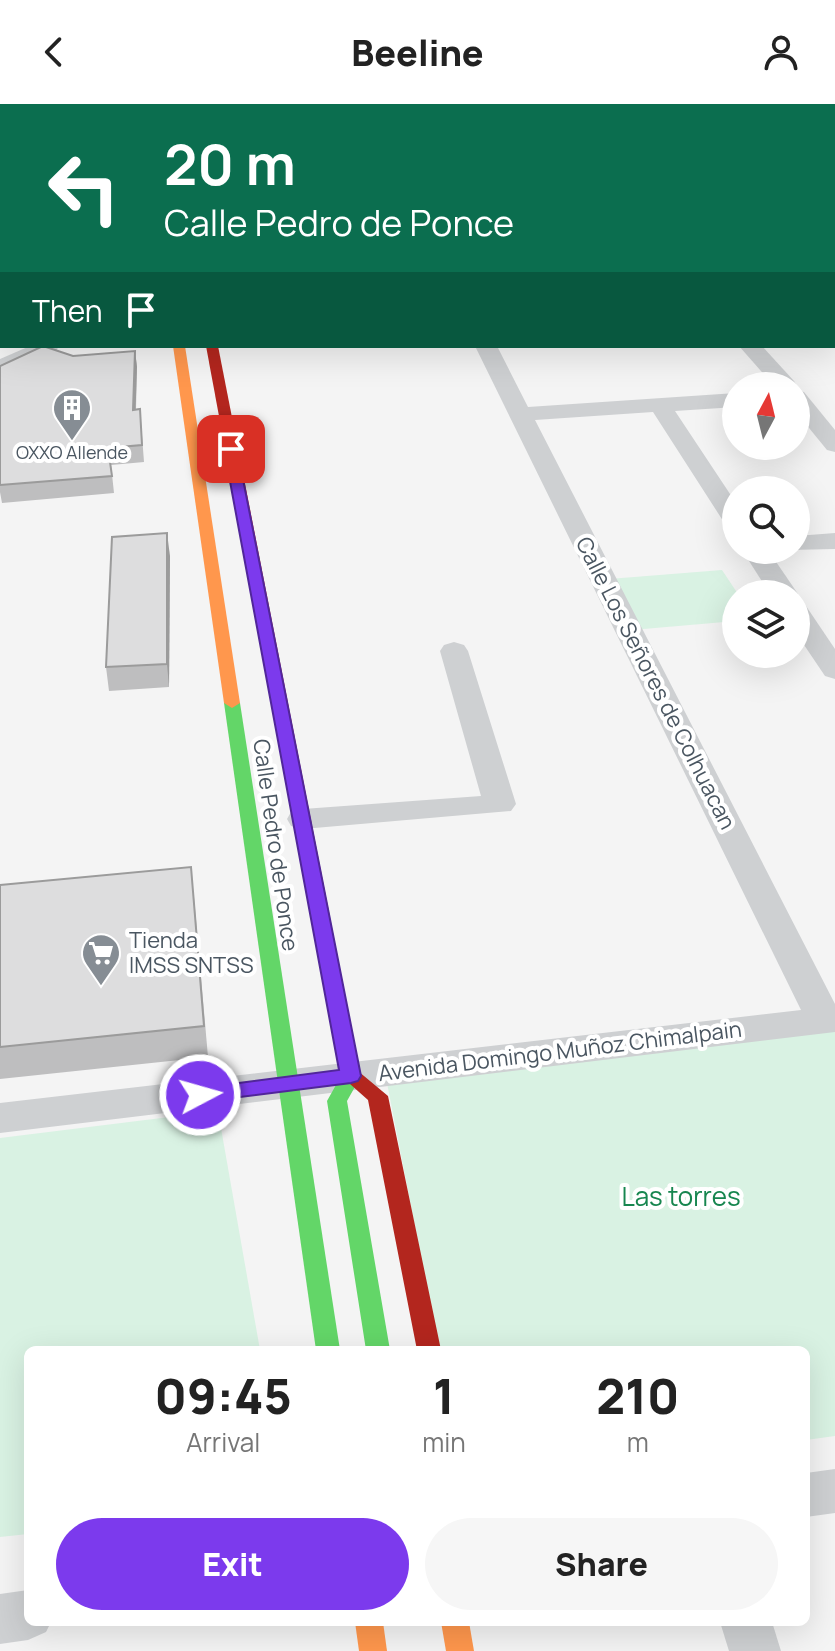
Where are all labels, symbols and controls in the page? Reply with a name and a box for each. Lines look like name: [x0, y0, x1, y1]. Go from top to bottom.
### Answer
text: Beeline: [351, 28, 484, 77]
icon: back: [32, 30, 76, 74]
icon: person: [759, 30, 803, 74]
text: 20 m: [164, 125, 296, 202]
icon: left: [32, 136, 136, 240]
text: Calle Pedro de Ponce: [164, 198, 514, 247]
icon: arrive: [119, 288, 163, 332]
text: Then: [32, 290, 103, 331]
north arrow: [722, 372, 810, 460]
map controls: [722, 372, 810, 668]
building icon: OXXO Allende: [51, 387, 93, 442]
pin: [197, 415, 265, 483]
icon: arrive: [209, 427, 253, 471]
place label: OXXO Allende: [16, 440, 128, 464]
button: search: [722, 476, 810, 564]
street label: Calle Los Señores de Colhuacan: [569, 532, 743, 834]
button: layers: [722, 580, 810, 668]
street label: Calle Pedro de Ponce: [246, 737, 306, 953]
place label: Tienda IMSS SNTSS: [129, 925, 254, 980]
supermarket icon: Tienda IMSS SNTSS: [80, 932, 122, 987]
street label: Avenida Domingo Muñoz Chimalpain: [377, 1014, 743, 1088]
position arrow: [158, 1053, 242, 1137]
park label: Las torres: [621, 1178, 741, 1214]
text: 09:45: [155, 1363, 292, 1428]
text: 1: [433, 1363, 455, 1428]
text: 210: [596, 1363, 679, 1428]
text: Arrival: [186, 1424, 260, 1460]
text: min: [422, 1424, 466, 1460]
text: m: [627, 1424, 649, 1460]
button: Exit: [56, 1518, 409, 1610]
button: Share: [425, 1518, 778, 1610]

